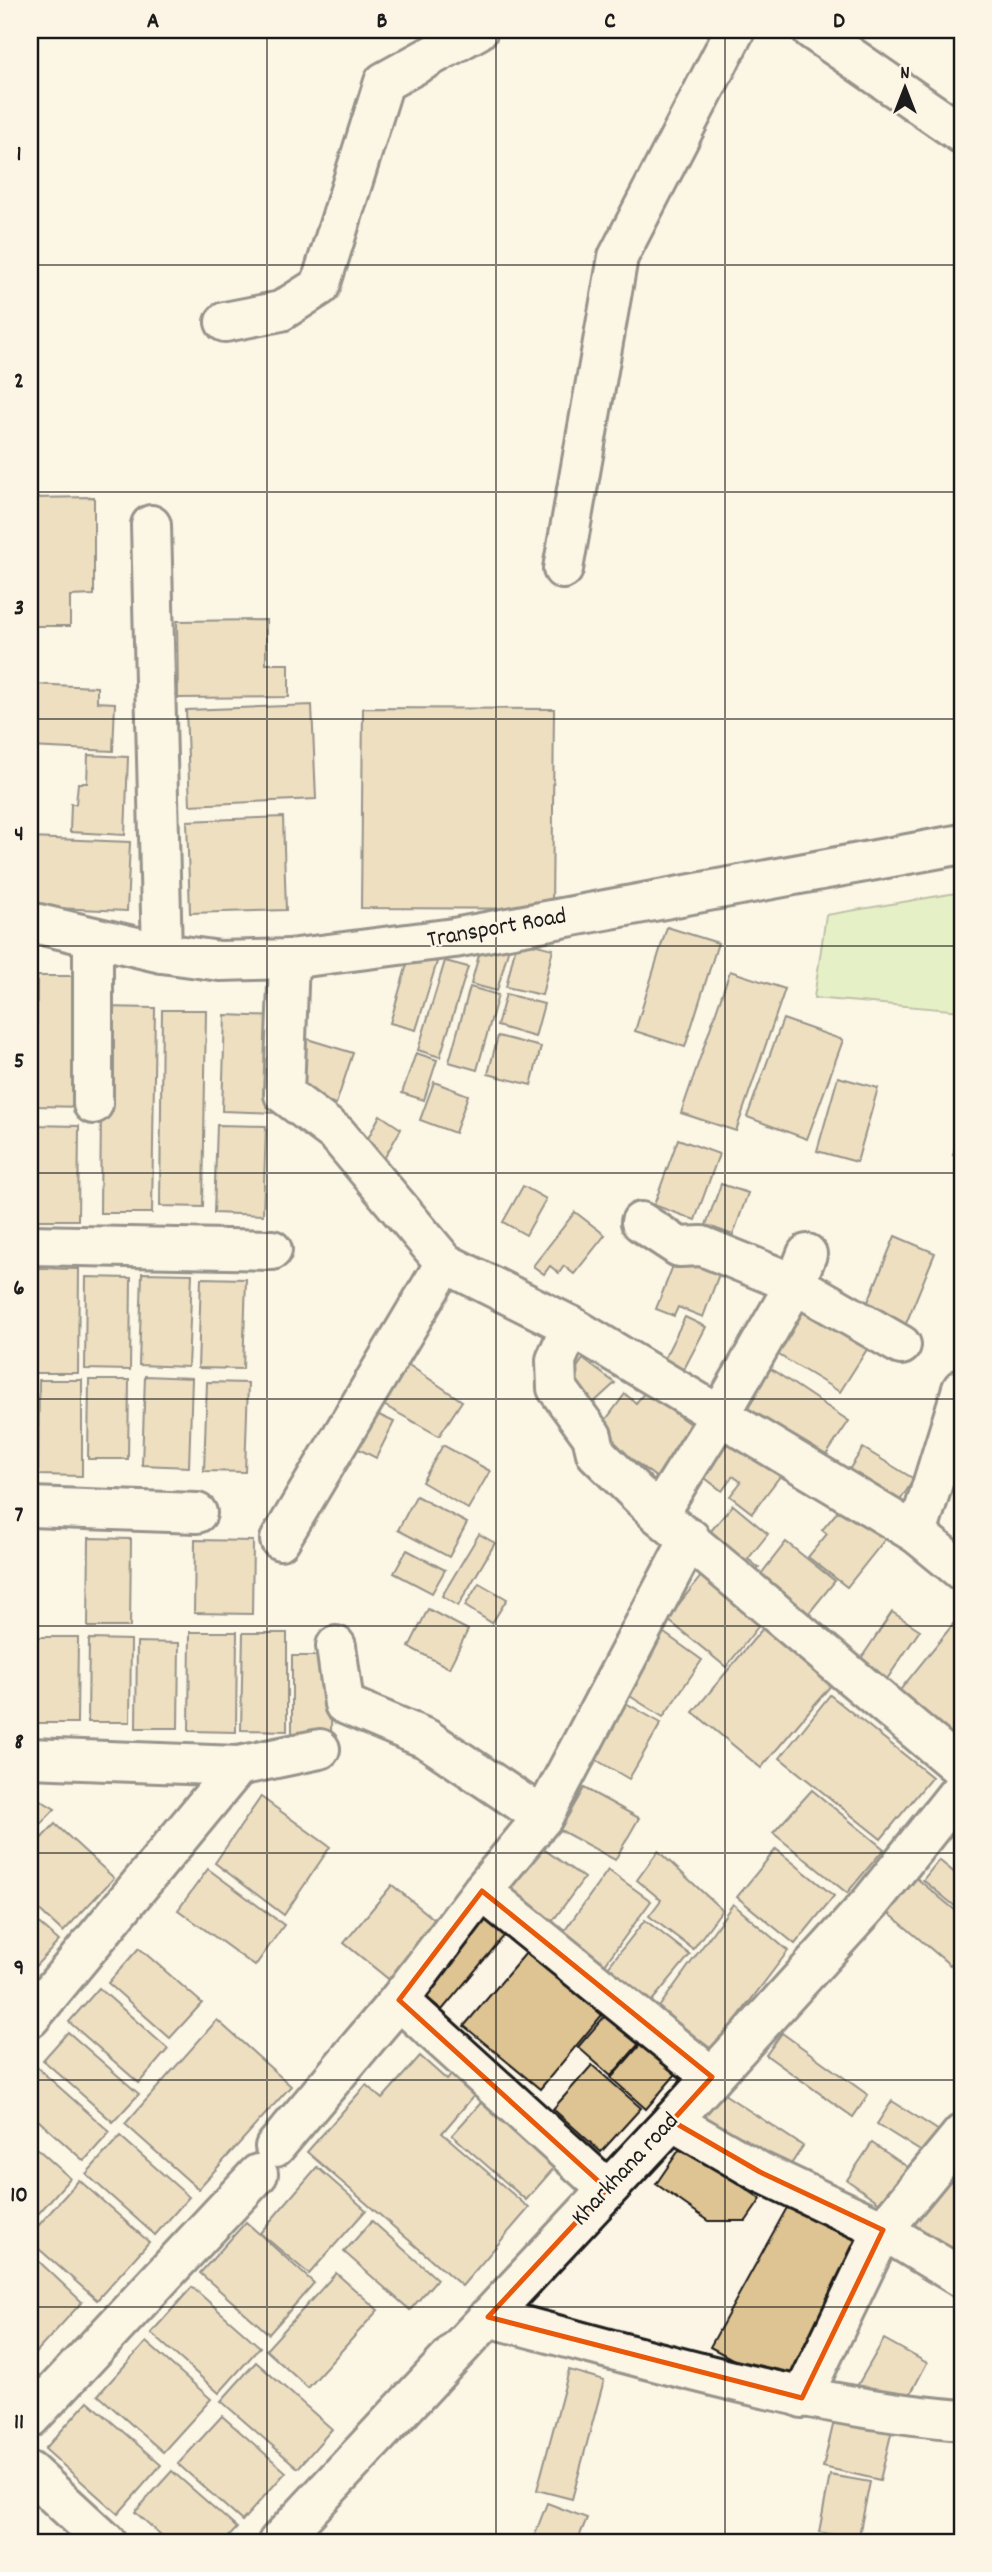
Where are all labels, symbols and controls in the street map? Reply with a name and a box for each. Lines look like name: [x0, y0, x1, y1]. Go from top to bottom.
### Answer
text: A: [147, 6, 159, 39]
text: B: [377, 6, 388, 39]
text: C: [604, 6, 616, 39]
text: D: [833, 6, 845, 39]
north arrow: [870, 52, 940, 122]
text: N: [900, 61, 910, 88]
text: 1: [16, 139, 22, 172]
text: 2: [14, 366, 24, 399]
text: 3: [14, 593, 24, 626]
text: 4: [14, 819, 24, 852]
street label: Transport Road: [425, 900, 569, 958]
text: 5: [14, 1046, 24, 1079]
text: 6: [13, 1273, 25, 1306]
text: 7: [15, 1500, 24, 1533]
text: 8: [14, 1727, 24, 1760]
text: 9: [14, 1953, 24, 1986]
street label: Kharkhana road: [564, 2106, 688, 2234]
text: 10: [10, 2180, 28, 2213]
text: 11: [14, 2407, 24, 2440]

